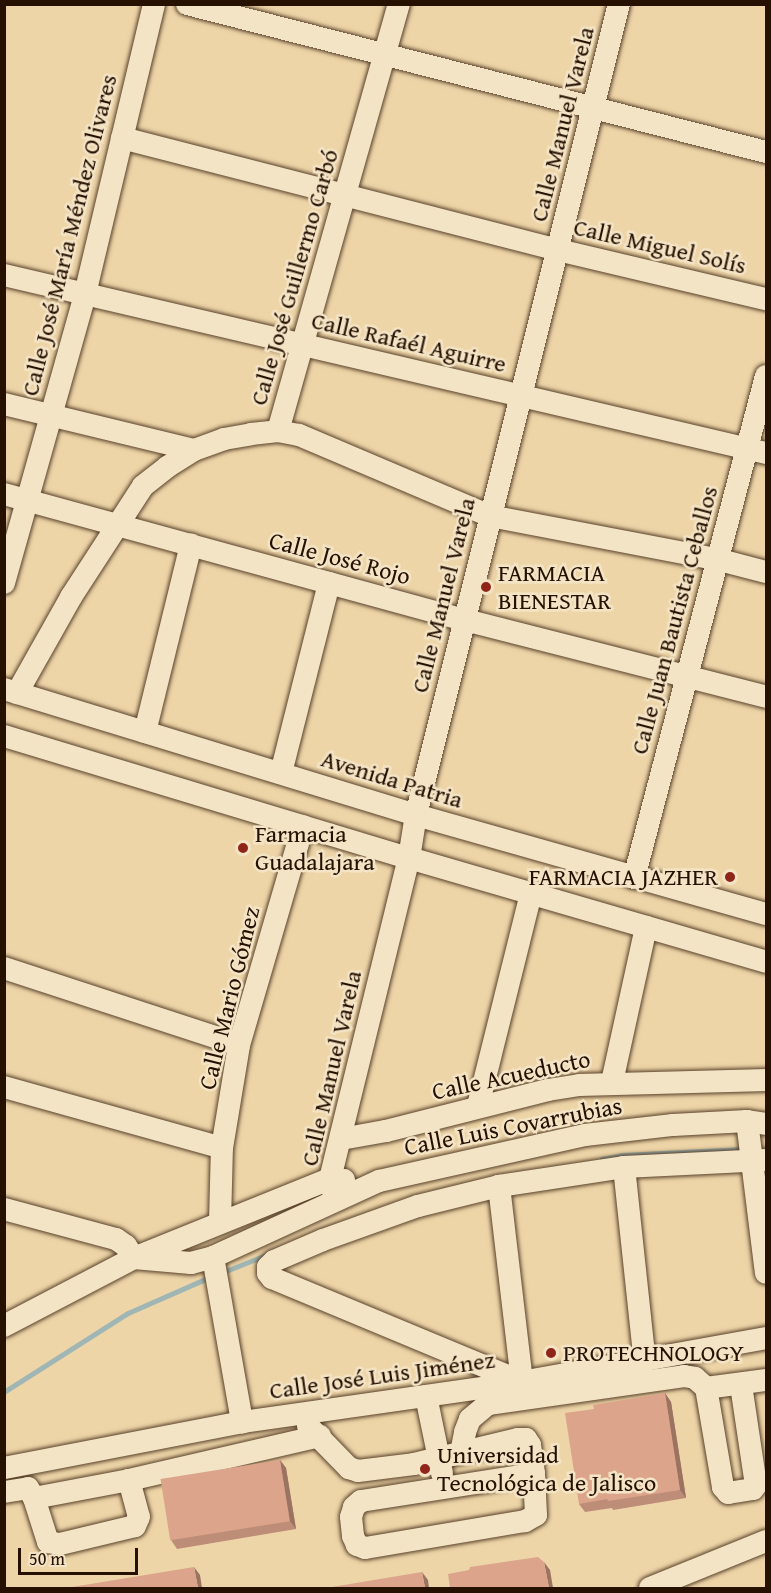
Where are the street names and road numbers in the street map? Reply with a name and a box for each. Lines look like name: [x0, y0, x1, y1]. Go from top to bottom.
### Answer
street label: Calle Manuel Varela: [524, 24, 600, 224]
street label: Calle José María Méndez Olivares: [15, 71, 123, 399]
street label: Calle José Guillermo Carbó: [244, 146, 344, 408]
street label: Calle Miguel Solís: [571, 212, 749, 280]
street label: Calle Rafaél Aguirre: [309, 306, 509, 378]
street label: Calle Juan Bautista Ceballos: [624, 483, 724, 757]
street label: Calle Manuel Varela: [405, 495, 481, 695]
street label: Calle José Rojo: [266, 525, 414, 591]
street label: Avenida Patria: [318, 744, 466, 814]
street label: Calle Mario Gómez: [192, 904, 266, 1092]
street label: Calle Manuel Varela: [295, 967, 367, 1169]
street label: Calle Acueducto: [429, 1044, 593, 1106]
street label: Calle Luis Covarrubias: [402, 1091, 624, 1161]
street label: Calle José Luis Jiménez: [268, 1345, 496, 1405]

